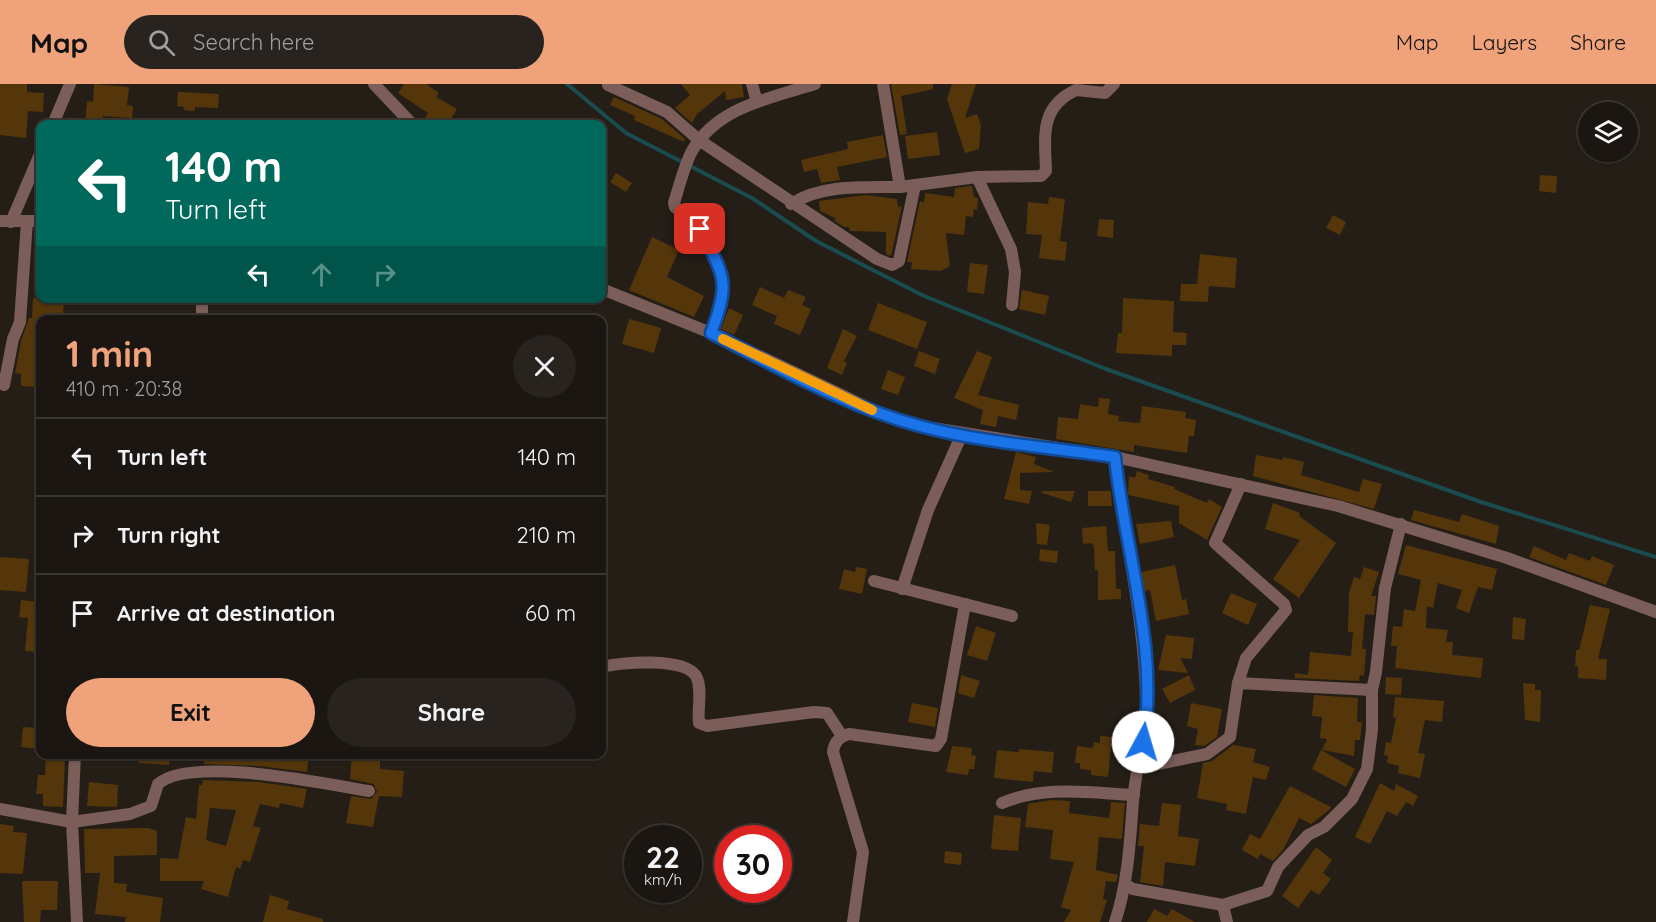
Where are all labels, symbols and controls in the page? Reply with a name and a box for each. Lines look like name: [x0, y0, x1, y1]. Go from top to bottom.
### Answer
search box: [124, 15, 544, 69]
text: Map: [30, 25, 88, 60]
icon: search: [145, 26, 178, 59]
text: Search here: [193, 28, 315, 56]
text: Map: [1396, 29, 1439, 55]
text: Layers: [1472, 29, 1537, 55]
text: Share: [1570, 29, 1626, 55]
map controls: [1578, 102, 1638, 162]
button: layers: [1578, 102, 1638, 162]
text: 140 m: [165, 140, 282, 193]
icon: left: [66, 144, 144, 222]
text: Turn left: [165, 192, 267, 226]
pin: [674, 203, 725, 254]
icon: arrive: [683, 212, 716, 245]
icon: left: [242, 258, 275, 291]
icon: ahead: [305, 258, 338, 291]
icon: right: [368, 258, 401, 291]
text: 1 min: [66, 331, 153, 376]
button: close: [513, 335, 576, 398]
text: 410 m · 20:38: [66, 376, 182, 401]
icon: left: [66, 441, 99, 474]
text: Turn left: [117, 443, 207, 471]
text: 140 m: [517, 443, 576, 471]
icon: right: [66, 519, 99, 552]
text: Turn right: [117, 521, 221, 549]
text: 210 m: [517, 521, 576, 549]
icon: arrive: [66, 597, 99, 630]
text: Arrive at destination: [117, 599, 335, 627]
text: 60 m: [525, 599, 576, 627]
button: Exit: [66, 678, 315, 747]
button: Share: [327, 678, 576, 747]
position arrow: [1111, 710, 1175, 774]
speed limit sign: 30: [714, 825, 792, 903]
text: 22: [646, 838, 680, 876]
text: km/h: [644, 870, 682, 889]

